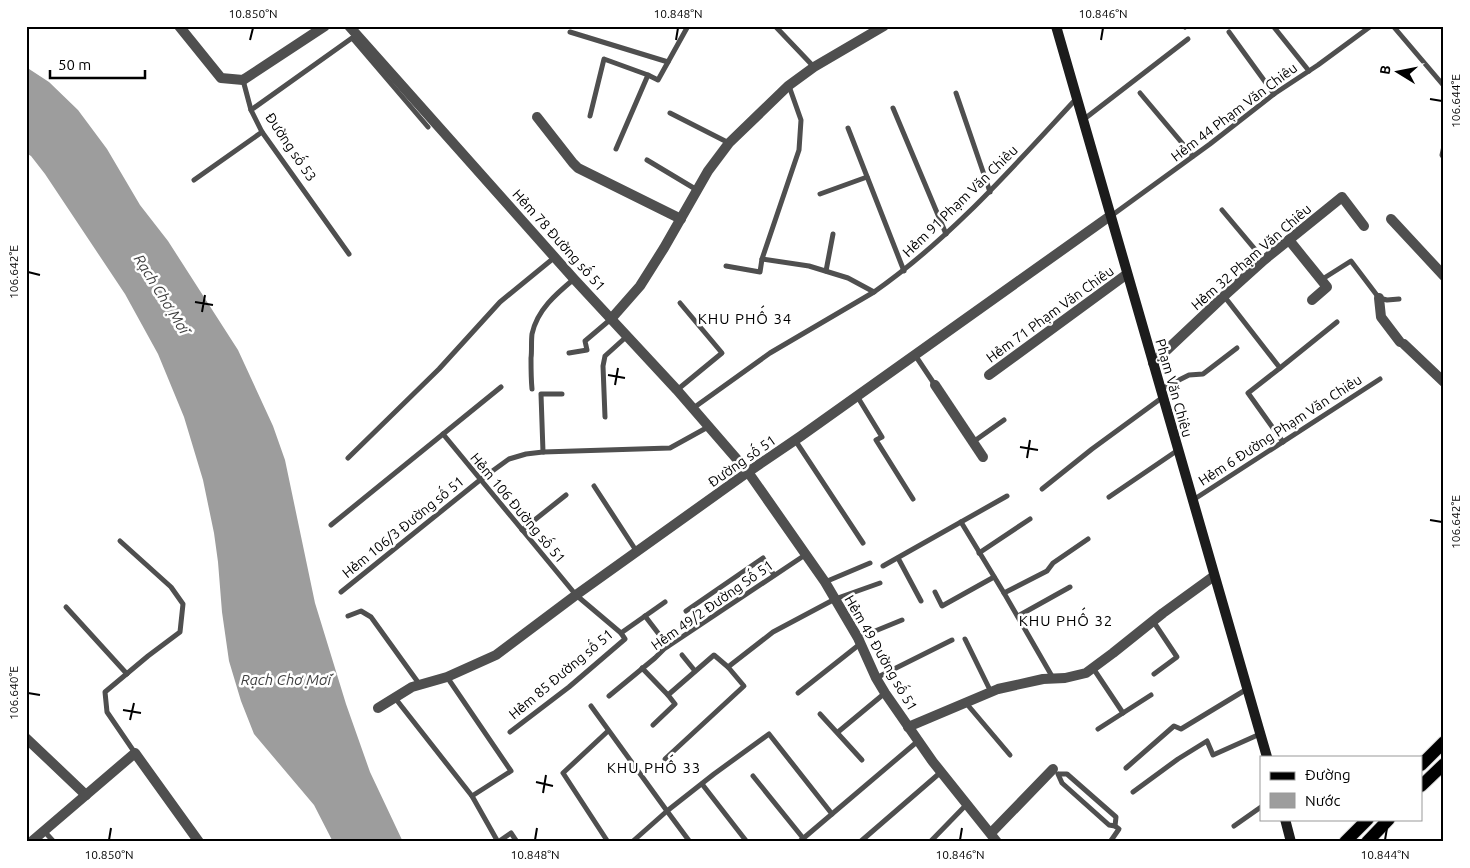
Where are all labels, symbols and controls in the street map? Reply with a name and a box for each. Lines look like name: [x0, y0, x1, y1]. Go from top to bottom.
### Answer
text: 10.850°N: [228, 7, 278, 20]
text: 10.848°N: [653, 7, 703, 20]
text: 10.846°N: [1078, 7, 1128, 20]
scale bar: [50, 48, 145, 80]
north arrow: [1372, 48, 1422, 98]
text: 50 m: [58, 56, 91, 73]
street label: Hẻm 44 Phạm Văn Chiêu: [1168, 59, 1300, 165]
text: B: [1377, 64, 1394, 76]
text: 106.644°E: [1449, 74, 1462, 128]
street label: Đường số 53: [262, 108, 322, 184]
street label: Hẻm 91 Phạm Văn Chiêu: [899, 142, 1021, 260]
street label: Hẻm 78 Đường số 51: [509, 184, 611, 294]
street label: Hẻm 32 Phạm Văn Chiêu: [1188, 201, 1314, 313]
text: 106.642°E: [7, 245, 20, 299]
water label: Rạch Chợ Mới: [131, 251, 195, 340]
street label: Hẻm 71 Phạm Văn Chiêu: [983, 262, 1117, 366]
district label: KHU PHỐ 34: [698, 305, 792, 327]
street label: Phạm Văn Chiêu: [1152, 337, 1196, 439]
street label: Hẻm 6 Đường Phạm Văn Chiêu: [1195, 371, 1365, 489]
street label: Đường số 51: [704, 430, 779, 490]
street label: Hẻm 106 Đường số 51: [467, 448, 571, 566]
street label: Hẻm 106/3 Đường số 51: [337, 471, 467, 581]
text: 106.642°E: [1449, 495, 1462, 549]
street label: Hẻm 49/2 Đường Số 51: [647, 555, 776, 653]
street label: Hẻm 49 Đường số 51: [841, 591, 923, 714]
district label: KHU PHỐ 32: [1019, 607, 1113, 629]
street label: Hẻm 85 Đường số 51: [504, 624, 616, 722]
text: 106.640°E: [7, 666, 20, 720]
water label: Rạch Chợ Mới: [241, 671, 334, 688]
district label: KHU PHỐ 33: [607, 754, 701, 776]
legend: [1260, 756, 1422, 820]
text: Đường: [1305, 766, 1351, 783]
text: Nước: [1305, 792, 1340, 809]
text: 10.850°N: [84, 848, 134, 861]
text: 10.848°N: [510, 848, 560, 861]
text: 10.846°N: [935, 848, 985, 861]
text: 10.844°N: [1360, 848, 1410, 861]

